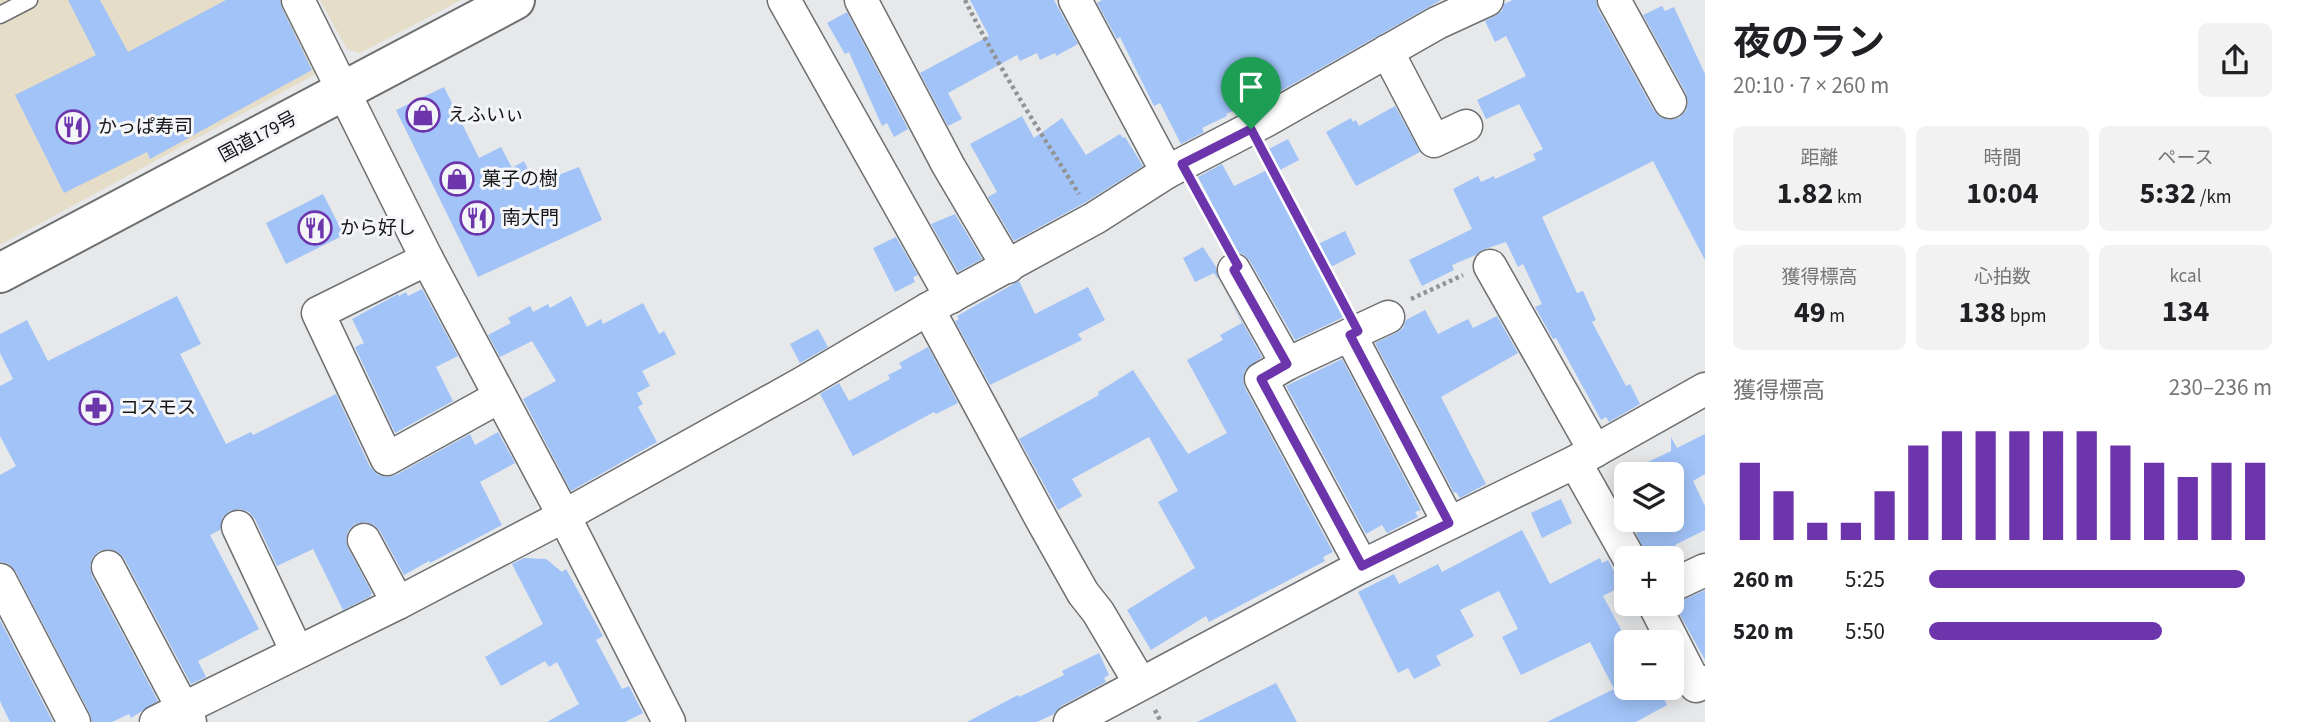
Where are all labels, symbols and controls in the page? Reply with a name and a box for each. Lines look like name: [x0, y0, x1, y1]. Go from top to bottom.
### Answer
text: 夜のラン: [1733, 16, 1885, 70]
button: share: [2198, 23, 2272, 97]
pin: [1221, 57, 1281, 129]
icon: arrive: [1232, 68, 1270, 106]
text: 20:10 · 7 × 260 m: [1733, 69, 1889, 102]
shop icon: えふいぃ: [404, 96, 442, 134]
place label: えふいぃ: [448, 102, 524, 129]
street label: 国道179号: [214, 105, 302, 169]
restaurant icon: かっぱ寿司: [54, 108, 92, 146]
place label: かっぱ寿司: [98, 114, 193, 141]
text: 距離: [1800, 145, 1839, 172]
text: 時間: [1983, 145, 2022, 172]
text: ペース: [2157, 145, 2214, 172]
shop icon: 菓子の樹: [438, 160, 476, 198]
place label: 菓子の樹: [482, 166, 558, 193]
text: 1.82: [1777, 172, 1833, 215]
text: 10:04: [1966, 172, 2039, 215]
text: 5:32: [2139, 172, 2196, 215]
text: km: [1833, 184, 1862, 211]
text: /km: [2196, 184, 2232, 211]
restaurant icon: 南大門: [458, 199, 496, 237]
place label: 南大門: [502, 205, 559, 232]
restaurant icon: から好し: [296, 209, 334, 247]
place label: から好し: [340, 215, 416, 242]
text: kcal: [2170, 263, 2201, 290]
text: 獲得標高: [1781, 264, 1858, 291]
text: 心拍数: [1974, 264, 2031, 291]
text: 134: [2162, 290, 2209, 333]
text: 49: [1794, 291, 1826, 334]
text: 138: [1958, 291, 2006, 334]
text: m: [1826, 303, 1845, 330]
text: bpm: [2006, 303, 2047, 330]
text: 230–236 m: [2169, 371, 2272, 404]
text: 獲得標高: [1733, 374, 1825, 407]
pharmacy icon: コスモス: [77, 389, 115, 427]
place label: コスモス: [120, 395, 196, 422]
map controls: [1614, 462, 1684, 700]
button: layers: [1614, 462, 1684, 532]
button: +: [1614, 546, 1684, 616]
text: 260 m: [1733, 563, 1794, 596]
text: 5:25: [1845, 563, 1885, 596]
text: 520 m: [1733, 615, 1794, 648]
text: 5:50: [1845, 615, 1885, 648]
button: −: [1614, 630, 1684, 700]

